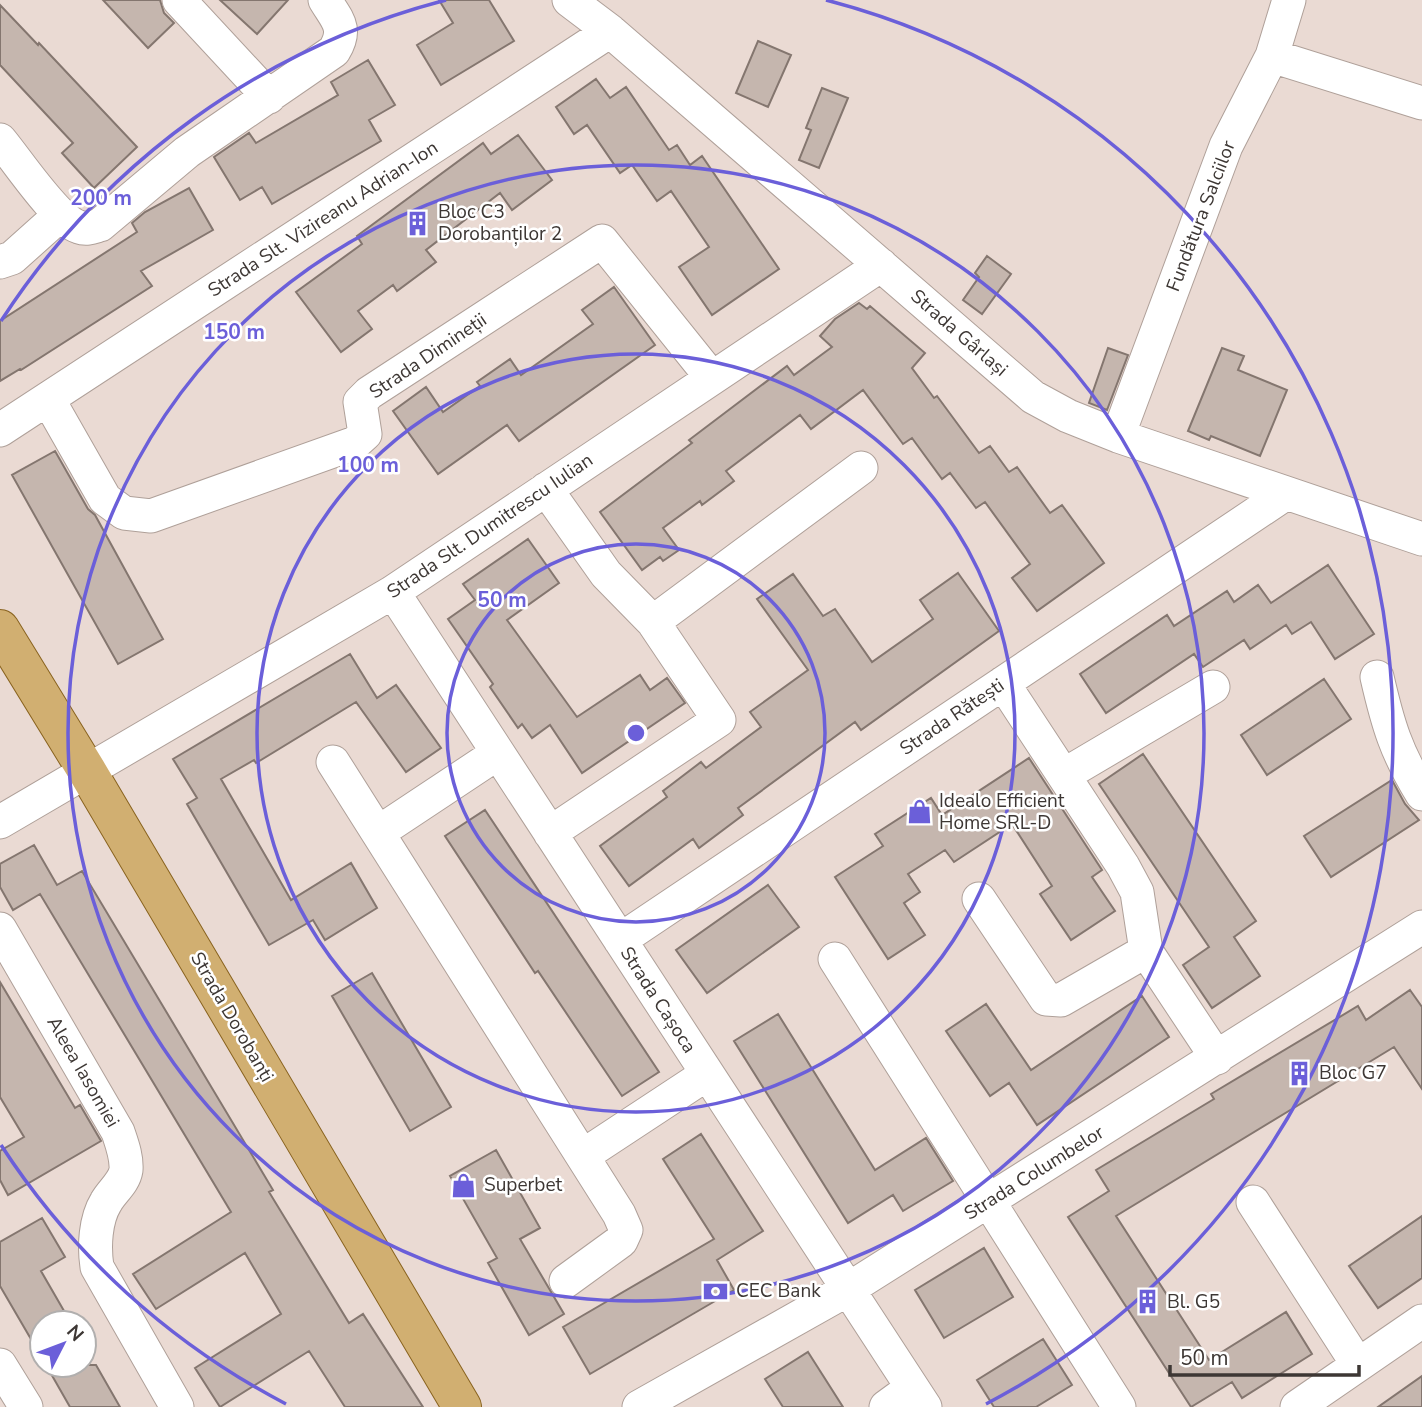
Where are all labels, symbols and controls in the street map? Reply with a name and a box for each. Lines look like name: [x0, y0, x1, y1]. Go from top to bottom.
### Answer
street label: Strada Slt. Vizireanu Adrian-Ion: [203, 135, 443, 303]
street label: Fundătura Salciilor: [1160, 137, 1242, 295]
text: 200 m: [70, 184, 132, 212]
place label: Bloc C3 Dorobanților 2: [438, 199, 562, 247]
building icon: Bloc C3 Dorobanților 2: [404, 209, 432, 237]
street label: Strada Gârlași: [905, 283, 1013, 383]
street label: Strada Dimineții: [364, 307, 492, 405]
text: 150 m: [203, 318, 265, 346]
street label: Strada Slt. Dumitrescu Iulian: [382, 447, 598, 605]
text: 100 m: [337, 451, 399, 479]
text: 50 m: [477, 586, 527, 614]
street label: Strada Rătești: [895, 672, 1009, 762]
centre of rings: [624, 721, 648, 745]
place label: Idealo Efficient Home SRL-D: [939, 788, 1065, 836]
shop icon: Idealo Efficient Home SRL-D: [905, 798, 933, 826]
street label: Strada Cașoca: [614, 942, 702, 1058]
street label: Strada Dorobanți: [184, 947, 280, 1087]
street label: Aleea Iasomiei: [41, 1012, 125, 1132]
building icon: Bloc G7: [1285, 1059, 1313, 1087]
place label: Bloc G7: [1319, 1060, 1387, 1086]
street label: Strada Columbelor: [959, 1119, 1109, 1227]
shop icon: Superbet: [450, 1171, 478, 1199]
place label: Superbet: [484, 1172, 563, 1198]
bank icon: CEC Bank: [702, 1277, 730, 1305]
place label: CEC Bank: [736, 1278, 821, 1304]
building icon: Bl. G5: [1133, 1288, 1161, 1316]
place label: Bl. G5: [1167, 1289, 1220, 1315]
north arrow: [28, 1309, 98, 1379]
text: N: [60, 1319, 89, 1347]
scale bar: [1170, 1334, 1359, 1378]
text: 50 m: [1180, 1344, 1229, 1372]

